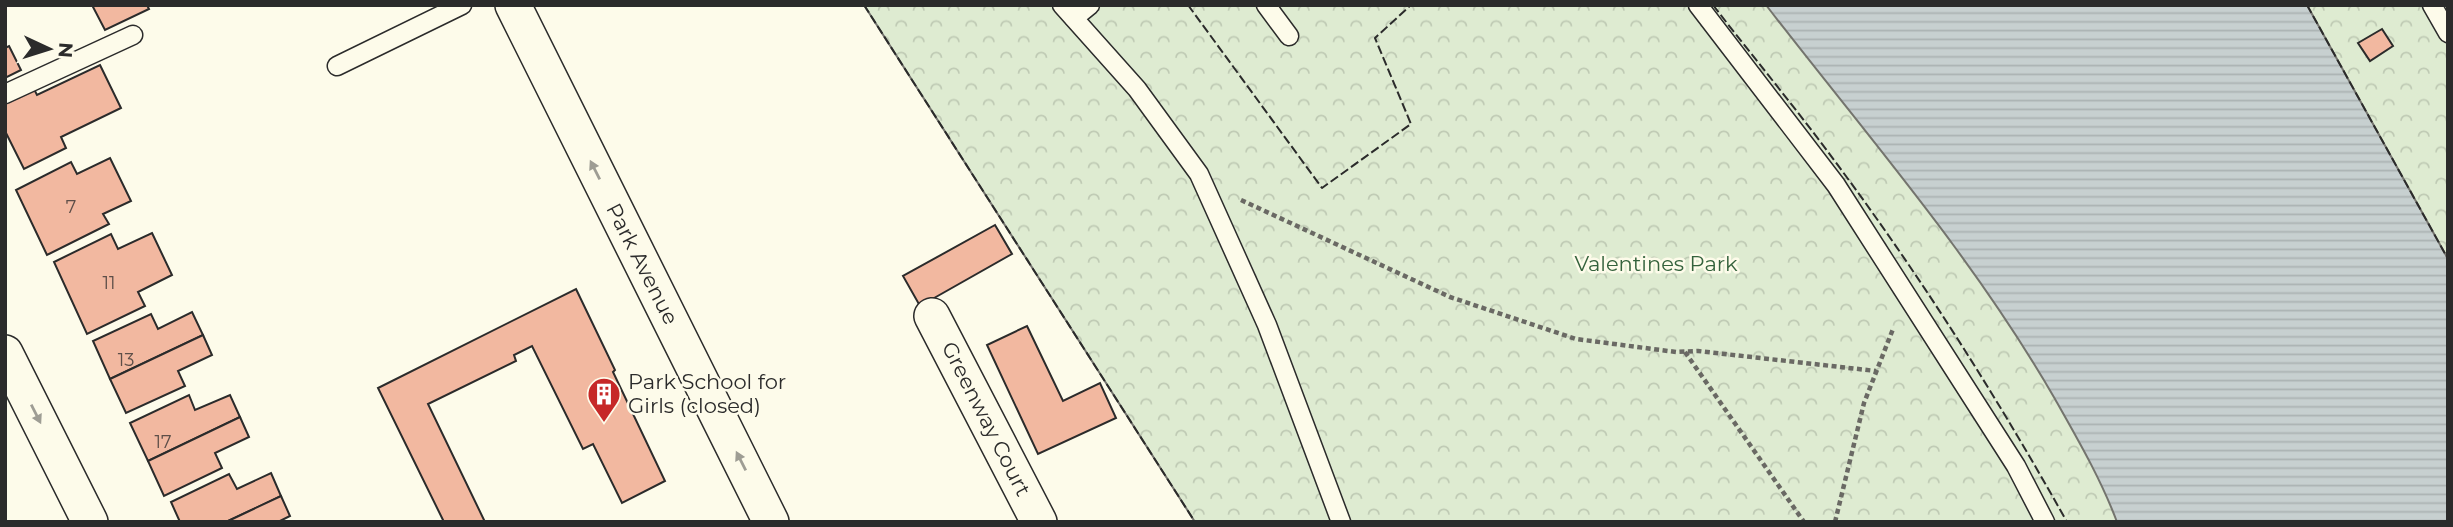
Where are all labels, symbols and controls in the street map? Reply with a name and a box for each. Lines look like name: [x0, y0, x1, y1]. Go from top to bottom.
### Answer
north arrow: [14, 14, 84, 84]
text: N: [53, 42, 77, 59]
one-way arrow: [589, 160, 600, 180]
house number: 7: [66, 196, 76, 218]
street label: Park Avenue: [601, 199, 684, 329]
park label: Valentines Park: [1574, 251, 1738, 276]
house number: 11: [103, 272, 116, 294]
street label: Greenway Court: [937, 338, 1036, 500]
house number: 13: [118, 349, 134, 371]
place label: Park School for Girls (closed): [628, 369, 786, 418]
building icon: Park School for Girls (closed): [585, 375, 623, 424]
one-way arrow: [30, 404, 41, 424]
house number: 17: [154, 431, 172, 453]
one-way arrow: [735, 451, 746, 471]

